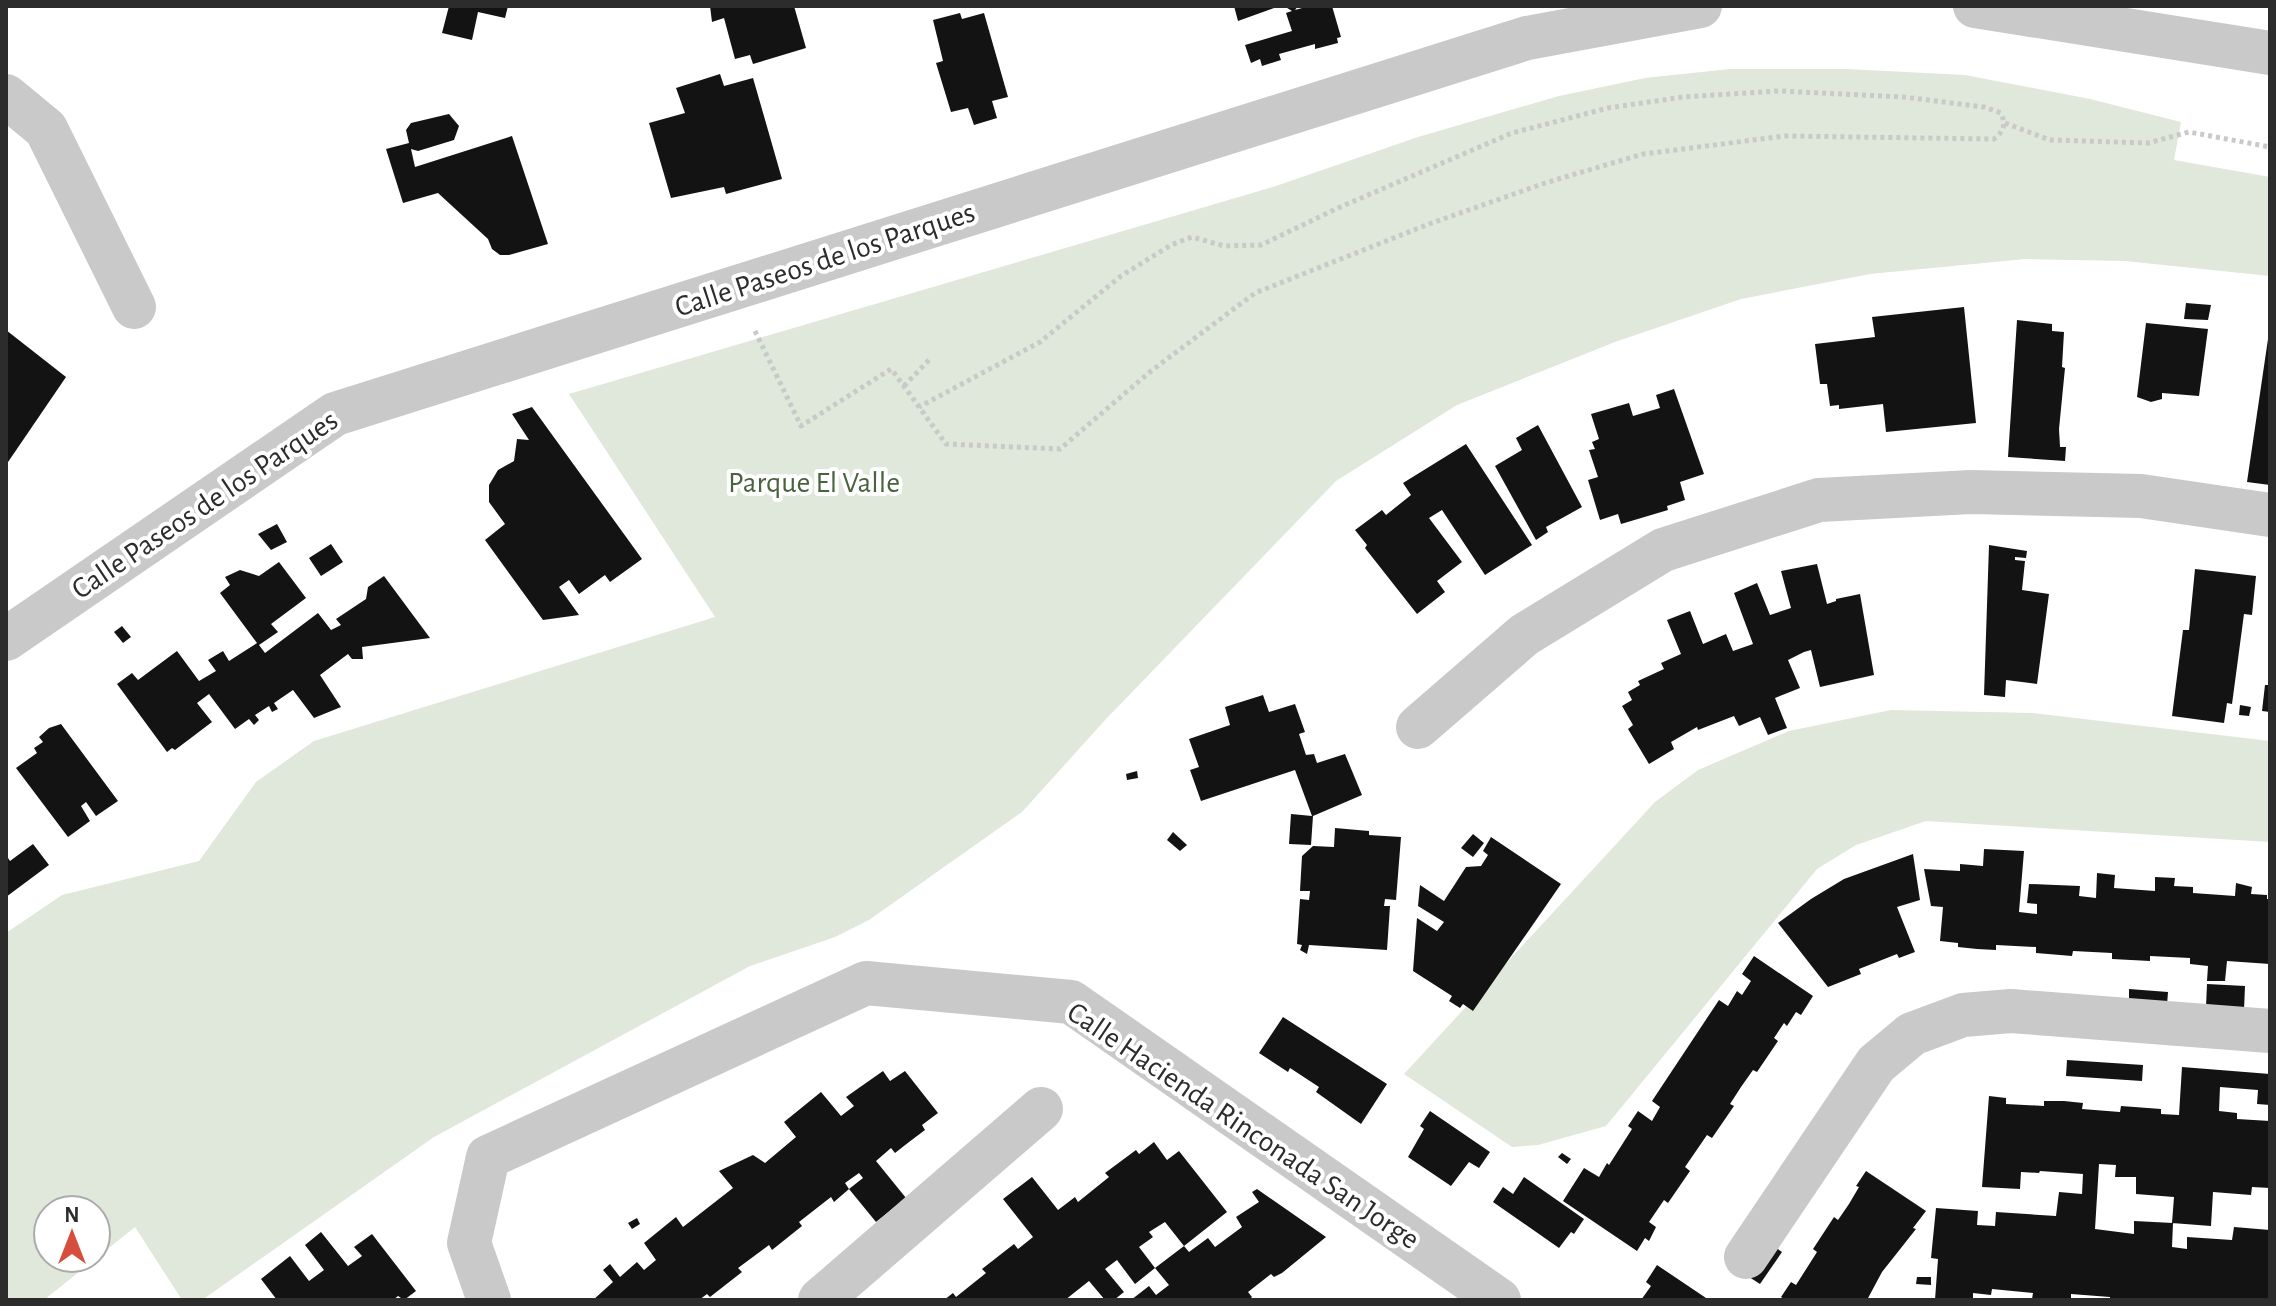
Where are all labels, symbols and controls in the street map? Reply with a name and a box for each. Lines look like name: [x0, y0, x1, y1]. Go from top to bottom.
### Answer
street label: Calle Paseos de los Parques: [671, 197, 979, 323]
street label: Calle Paseos de los Parques: [67, 405, 343, 605]
park label: Parque El Valle: [728, 468, 900, 498]
street label: Calle Hacienda Rinconada San Jorge: [1062, 997, 1424, 1255]
north arrow: [32, 1194, 112, 1274]
text: N: [64, 1204, 80, 1226]

